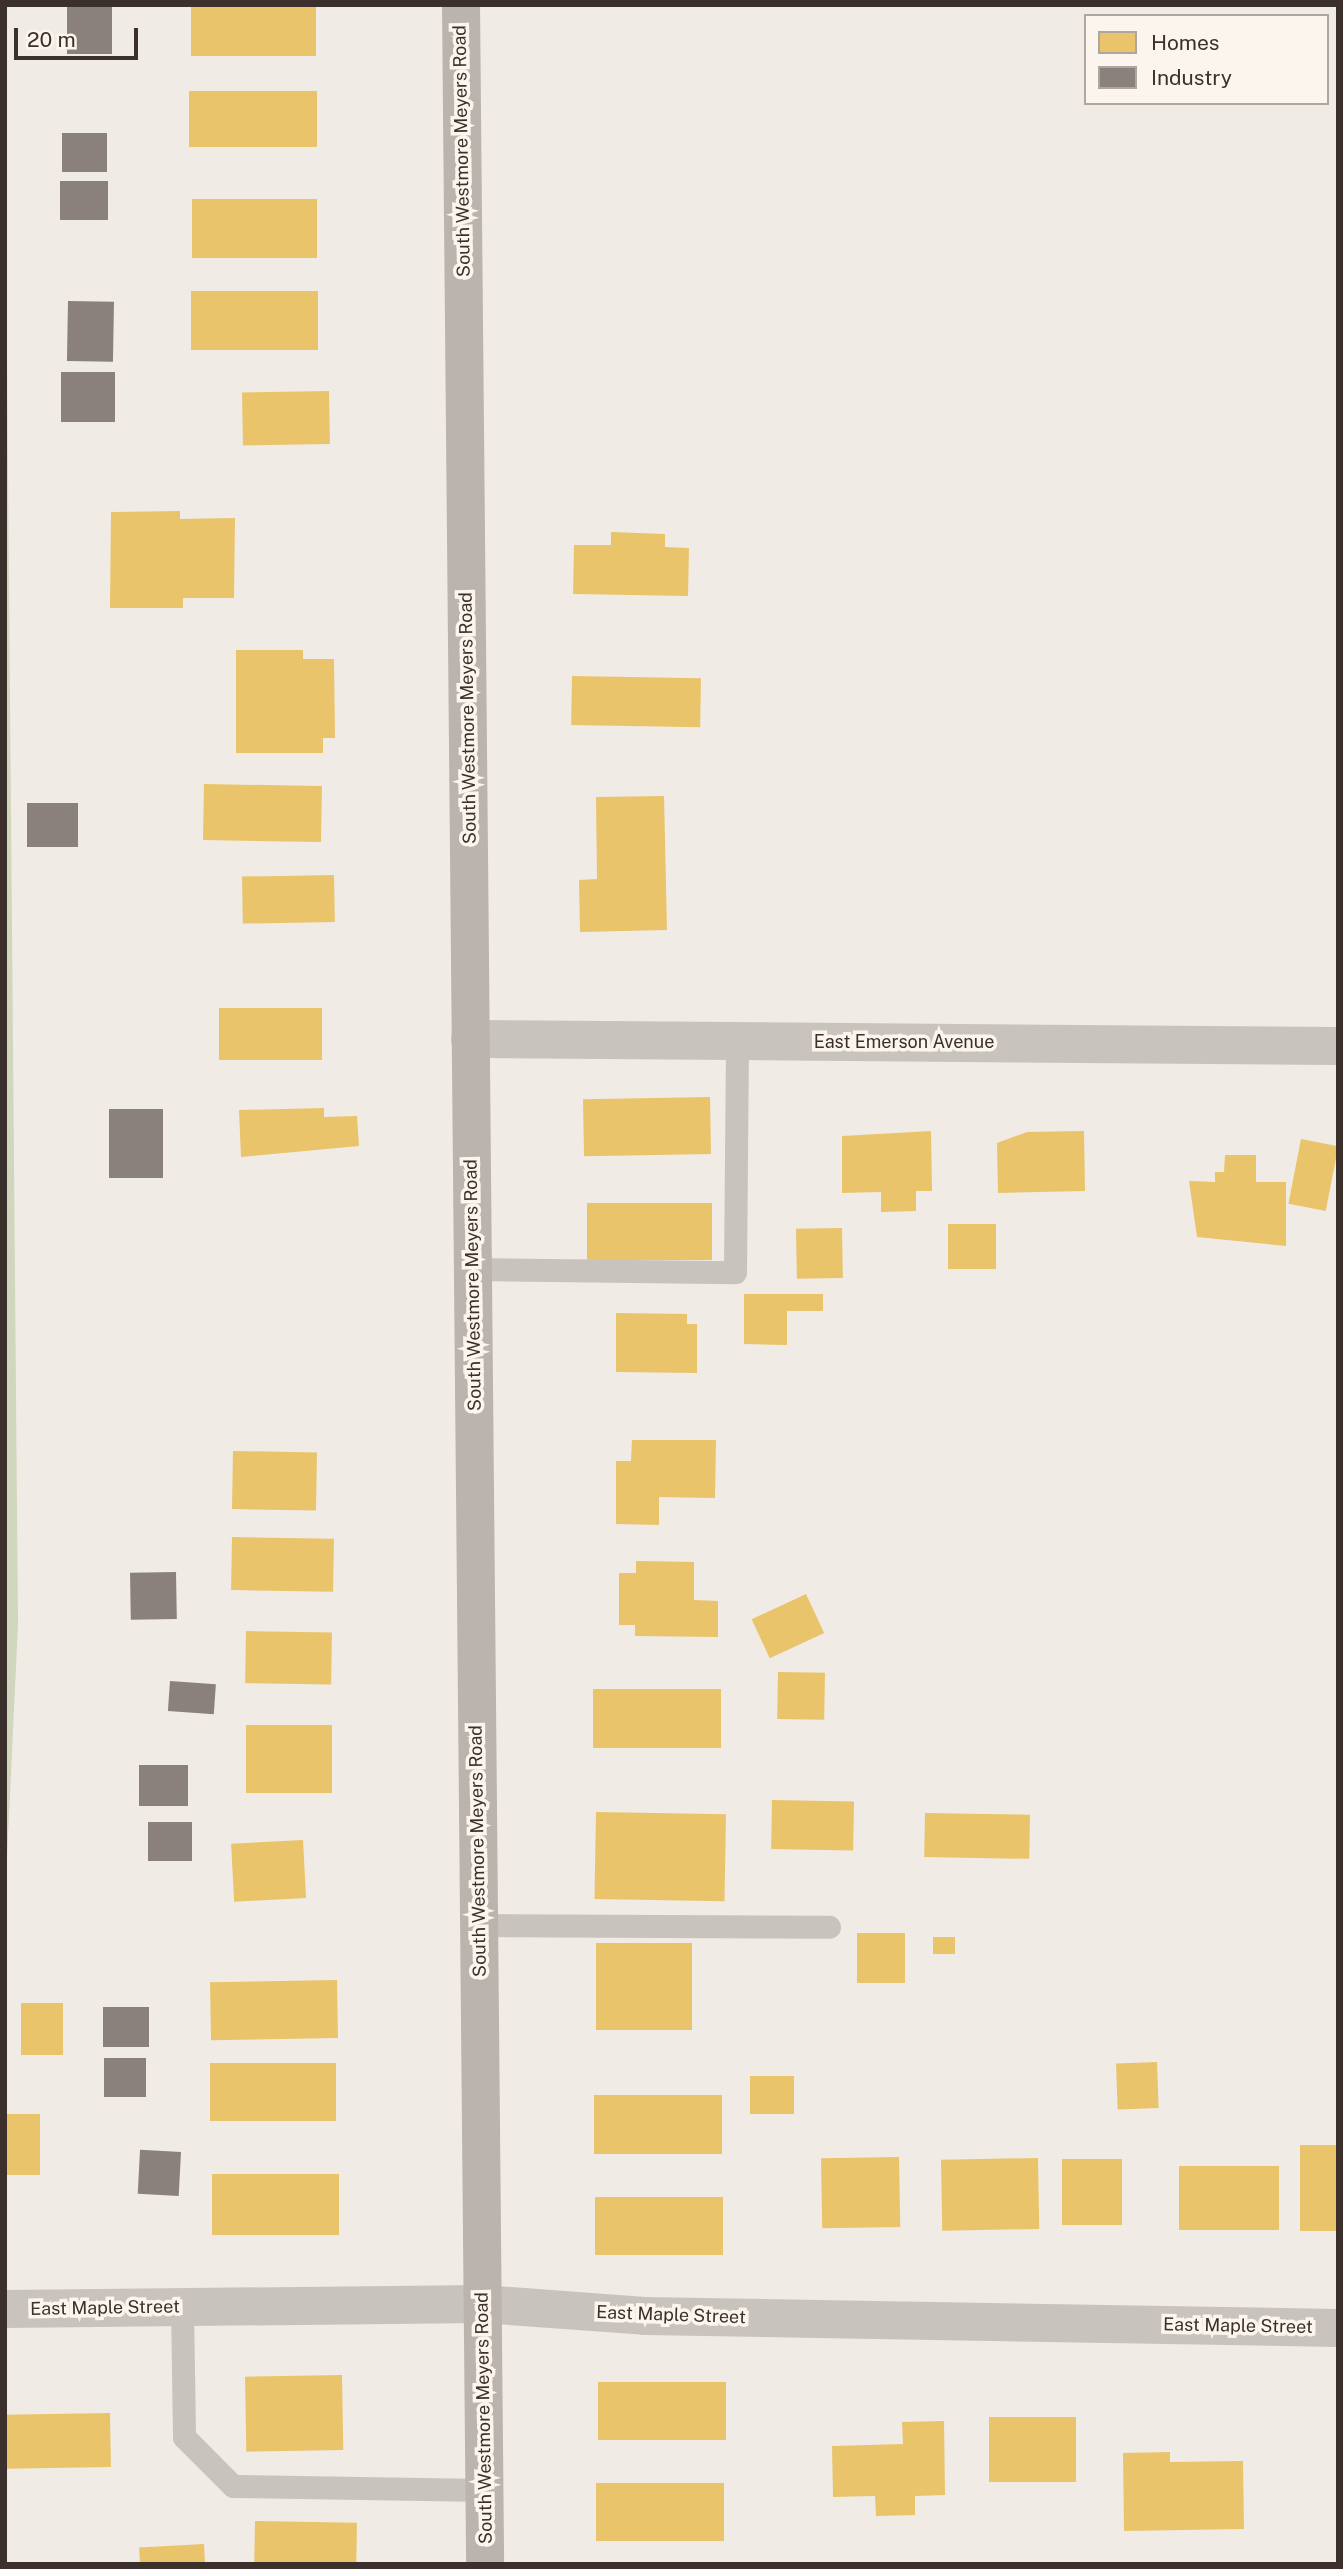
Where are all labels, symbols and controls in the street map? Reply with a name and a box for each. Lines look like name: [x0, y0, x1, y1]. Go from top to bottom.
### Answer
scale bar: [18, 14, 142, 58]
legend: [1084, 14, 1329, 105]
street label: South Westmore Meyers Road: [449, 25, 475, 277]
text: 20 m: [27, 27, 76, 52]
text: Homes: [1151, 30, 1219, 55]
text: Industry: [1151, 65, 1232, 90]
street label: South Westmore Meyers Road: [455, 592, 481, 844]
street label: East Emerson Avenue: [814, 1031, 994, 1053]
street label: South Westmore Meyers Road: [460, 1159, 486, 1411]
street label: South Westmore Meyers Road: [465, 1725, 491, 1977]
street label: South Westmore Meyers Road: [471, 2292, 497, 2544]
street label: East Maple Street: [30, 2296, 180, 2320]
street label: East Maple Street: [596, 2302, 746, 2328]
street label: East Maple Street: [1163, 2314, 1313, 2338]

